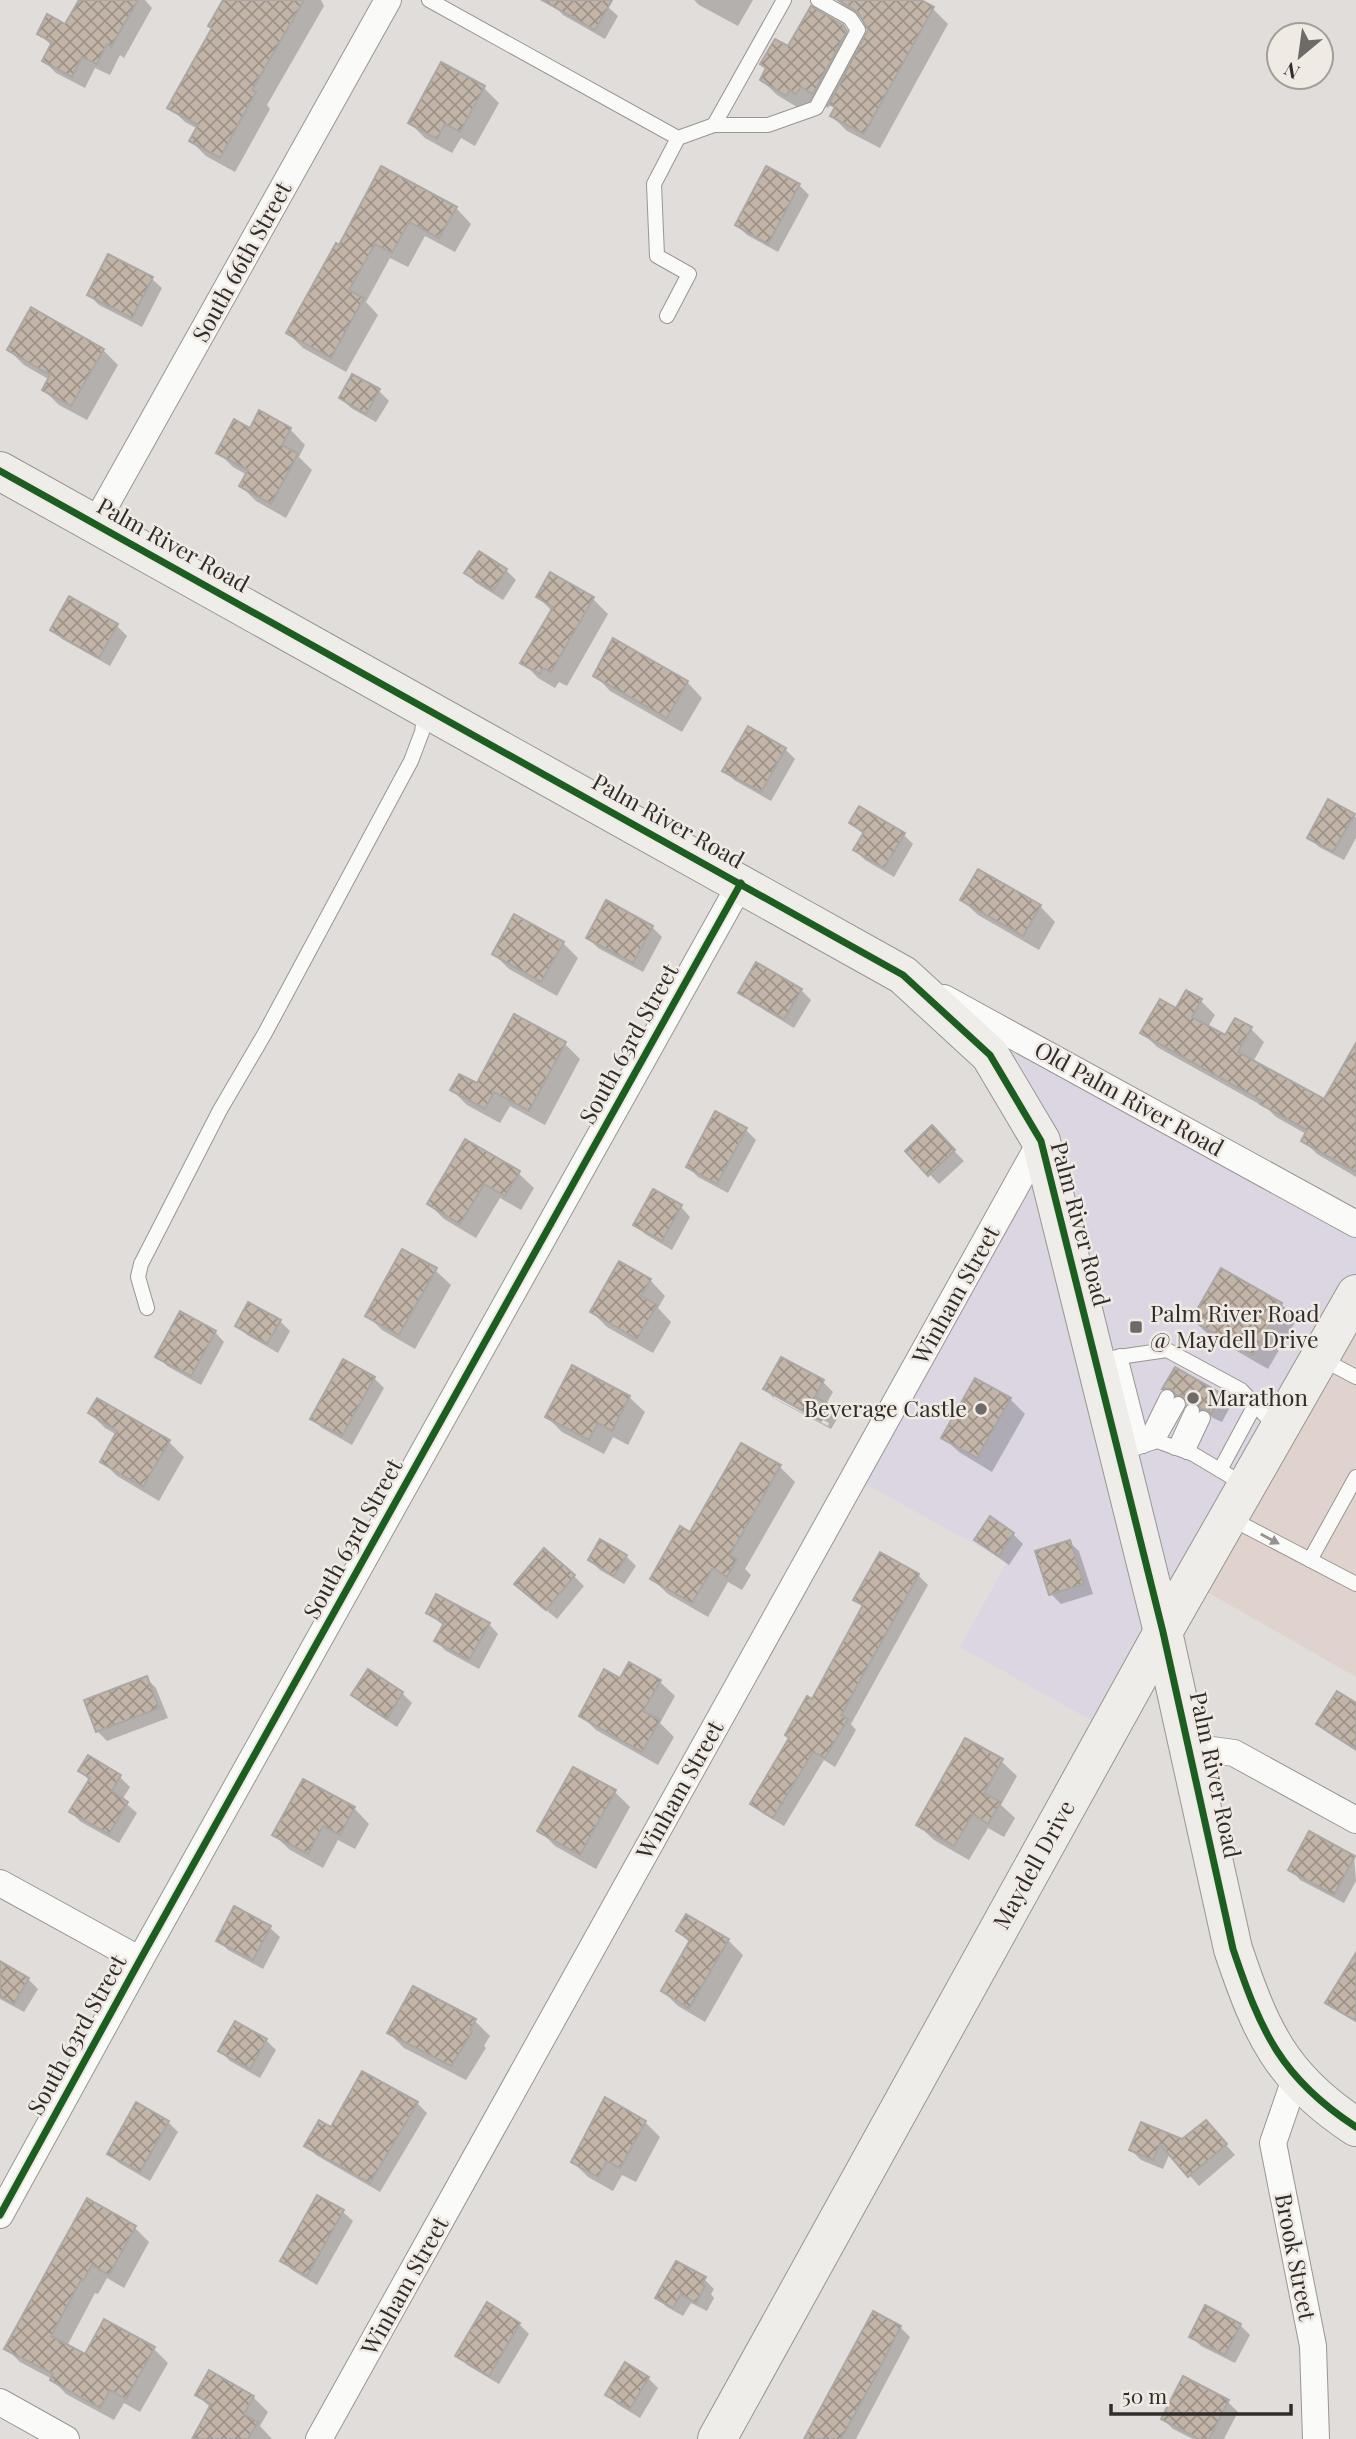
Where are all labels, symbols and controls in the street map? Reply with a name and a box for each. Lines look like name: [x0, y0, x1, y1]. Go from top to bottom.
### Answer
north arrow: [1265, 21, 1335, 91]
text: N: [1279, 57, 1304, 86]
street label: South 66th Street: [184, 175, 298, 347]
street label: Palm River Road: [92, 489, 255, 598]
street label: Palm River Road: [587, 765, 750, 874]
street label: South 63rd Street: [571, 957, 685, 1129]
street label: Old Palm River Road: [1030, 1033, 1230, 1163]
street label: Palm River Road: [1045, 1138, 1118, 1310]
street label: Winham Street: [903, 1219, 1006, 1370]
place label: Palm River Road @ Maydell Drive: [1150, 1297, 1320, 1354]
marker: Palm River Road @ Maydell Drive: [1128, 1319, 1144, 1335]
place label: Marathon: [1207, 1381, 1308, 1412]
marker: Marathon: [1185, 1390, 1201, 1406]
place label: Beverage Castle: [804, 1392, 967, 1423]
marker: Beverage Castle: [973, 1401, 989, 1417]
street label: South 63rd Street: [295, 1452, 409, 1624]
one-way arrow: [1260, 1532, 1280, 1544]
street label: Palm River Road: [1184, 1689, 1249, 1861]
street label: Winham Street: [627, 1714, 730, 1865]
street label: Maydell Drive: [985, 1794, 1081, 1934]
street label: South 63rd Street: [19, 1948, 133, 2120]
street label: Brook Street: [1269, 2191, 1324, 2324]
street label: Winham Street: [352, 2210, 455, 2361]
scale bar: [1111, 2372, 1291, 2416]
text: 50 m: [1122, 2381, 1168, 2409]

